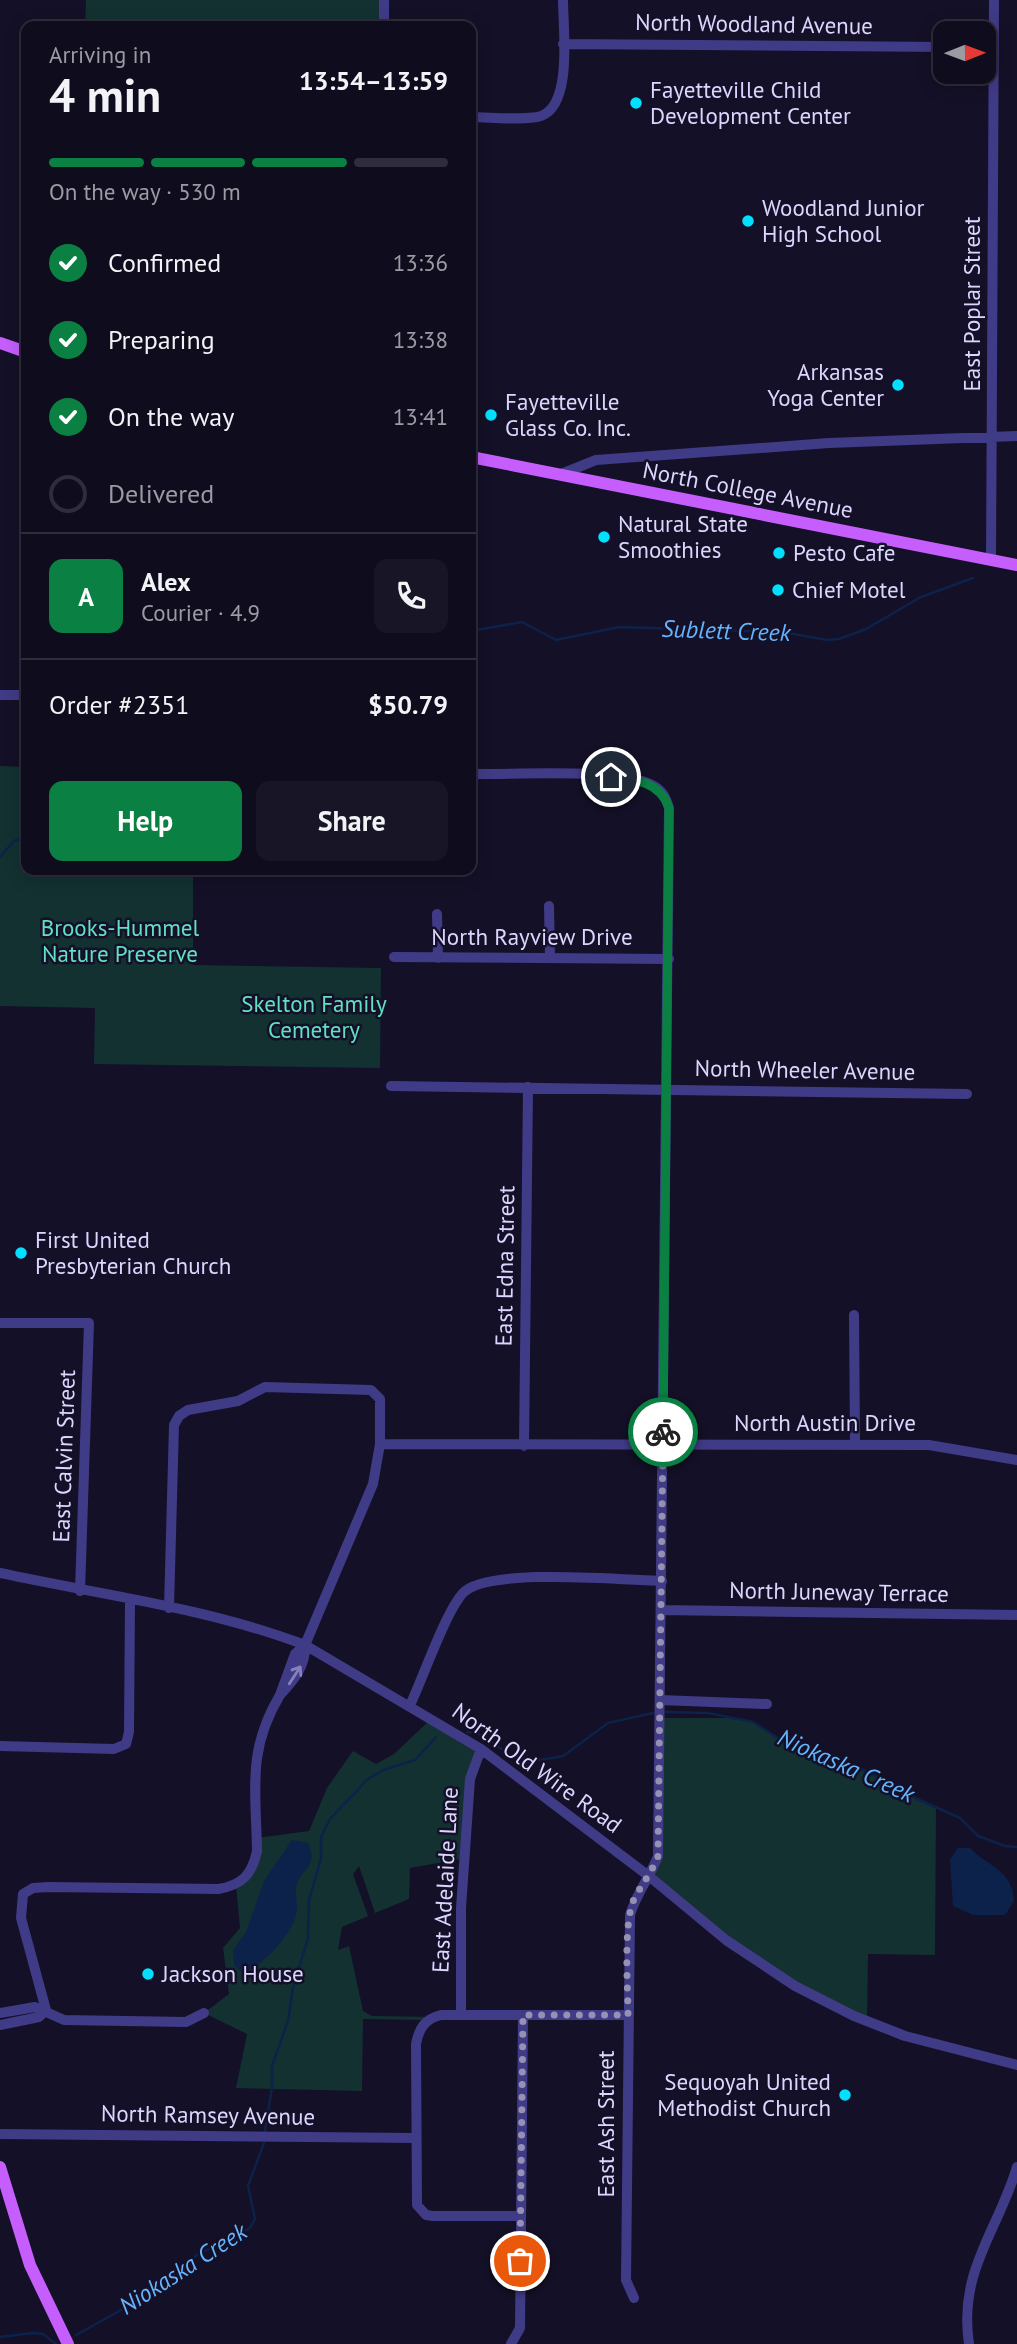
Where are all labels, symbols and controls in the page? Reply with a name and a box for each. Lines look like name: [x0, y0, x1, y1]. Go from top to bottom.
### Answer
street label: North Woodland Avenue: [635, 7, 873, 40]
north arrow: [933, 21, 996, 84]
map controls: [933, 21, 996, 84]
text: Arriving in: [49, 40, 151, 69]
text: 13:54–13:59: [299, 64, 448, 97]
text: 4 min: [49, 65, 161, 125]
place label: Fayetteville Child Development Center: [650, 75, 851, 130]
marker: Fayetteville Child Development Center: [628, 95, 644, 111]
text: On the way · 530 m: [49, 177, 241, 206]
place label: Woodland Junior High School: [762, 193, 924, 248]
marker: Woodland Junior High School: [740, 213, 756, 229]
street label: East Poplar Street: [957, 216, 986, 391]
icon: check: [49, 244, 87, 282]
text: Confirmed: [108, 246, 221, 279]
text: 13:36: [393, 248, 448, 277]
icon: check: [49, 321, 87, 359]
text: Preparing: [108, 323, 215, 356]
text: 13:38: [393, 325, 448, 354]
place label: Arkansas Yoga Center: [767, 357, 884, 412]
marker: Arkansas Yoga Center: [890, 377, 906, 393]
place label: Fayetteville Glass Co. Inc.: [505, 387, 631, 442]
icon: check: [49, 398, 87, 436]
text: On the way: [108, 400, 234, 433]
text: 13:41: [393, 402, 448, 431]
marker: Fayetteville Glass Co. Inc.: [483, 407, 499, 423]
street label: North College Avenue: [640, 455, 856, 524]
text: Delivered: [108, 477, 214, 510]
place label: Natural State Smoothies: [618, 509, 748, 564]
marker: Natural State Smoothies: [596, 529, 612, 545]
place label: Pesto Cafe: [793, 538, 895, 567]
marker: Pesto Cafe: [771, 545, 787, 561]
button: phone: [374, 559, 448, 633]
text: Alex: [141, 565, 191, 598]
place label: Chief Motel: [792, 575, 906, 604]
text: A: [78, 580, 94, 613]
marker: Chief Motel: [770, 582, 786, 598]
text: Courier · 4.9: [141, 598, 260, 627]
water label: Sublett Creek: [661, 613, 792, 648]
text: Order #2351: [49, 688, 189, 721]
text: $50.79: [368, 688, 448, 721]
pin: [581, 747, 641, 807]
icon: home: [592, 758, 630, 796]
button: Help: [49, 781, 242, 861]
button: Share: [256, 781, 448, 861]
park label: Brooks-Hummel Nature Preserve: [41, 913, 200, 968]
street label: North Rayview Drive: [431, 922, 633, 951]
park label: Skelton Family Cemetery: [241, 989, 387, 1044]
street label: North Wheeler Avenue: [694, 1053, 916, 1086]
street label: East Edna Street: [489, 1185, 520, 1347]
place label: First United Presbyterian Church: [35, 1225, 231, 1280]
marker: First United Presbyterian Church: [13, 1245, 29, 1261]
street label: East Calvin Street: [46, 1369, 81, 1543]
courier: [628, 1397, 698, 1467]
street label: North Austin Drive: [734, 1408, 916, 1437]
icon: bike: [644, 1413, 682, 1451]
street label: North Juneway Terrace: [729, 1575, 949, 1608]
one-way arrow: [288, 1666, 303, 1685]
street label: North Old Wire Road: [447, 1696, 628, 1839]
water label: Niokaska Creek: [773, 1722, 921, 1810]
street label: East Adelaide Lane: [425, 1786, 464, 1973]
place label: Jackson House: [161, 1959, 304, 1988]
marker: Jackson House: [140, 1966, 156, 1982]
street label: East Ash Street: [591, 2050, 620, 2198]
place label: Sequoyah United Methodist Church: [657, 2067, 831, 2122]
marker: Sequoyah United Methodist Church: [837, 2087, 853, 2103]
street label: North Ramsey Avenue: [101, 2098, 315, 2131]
water label: Niokaska Creek: [113, 2215, 254, 2321]
pin: [490, 2231, 550, 2291]
icon: bag: [501, 2242, 539, 2280]

